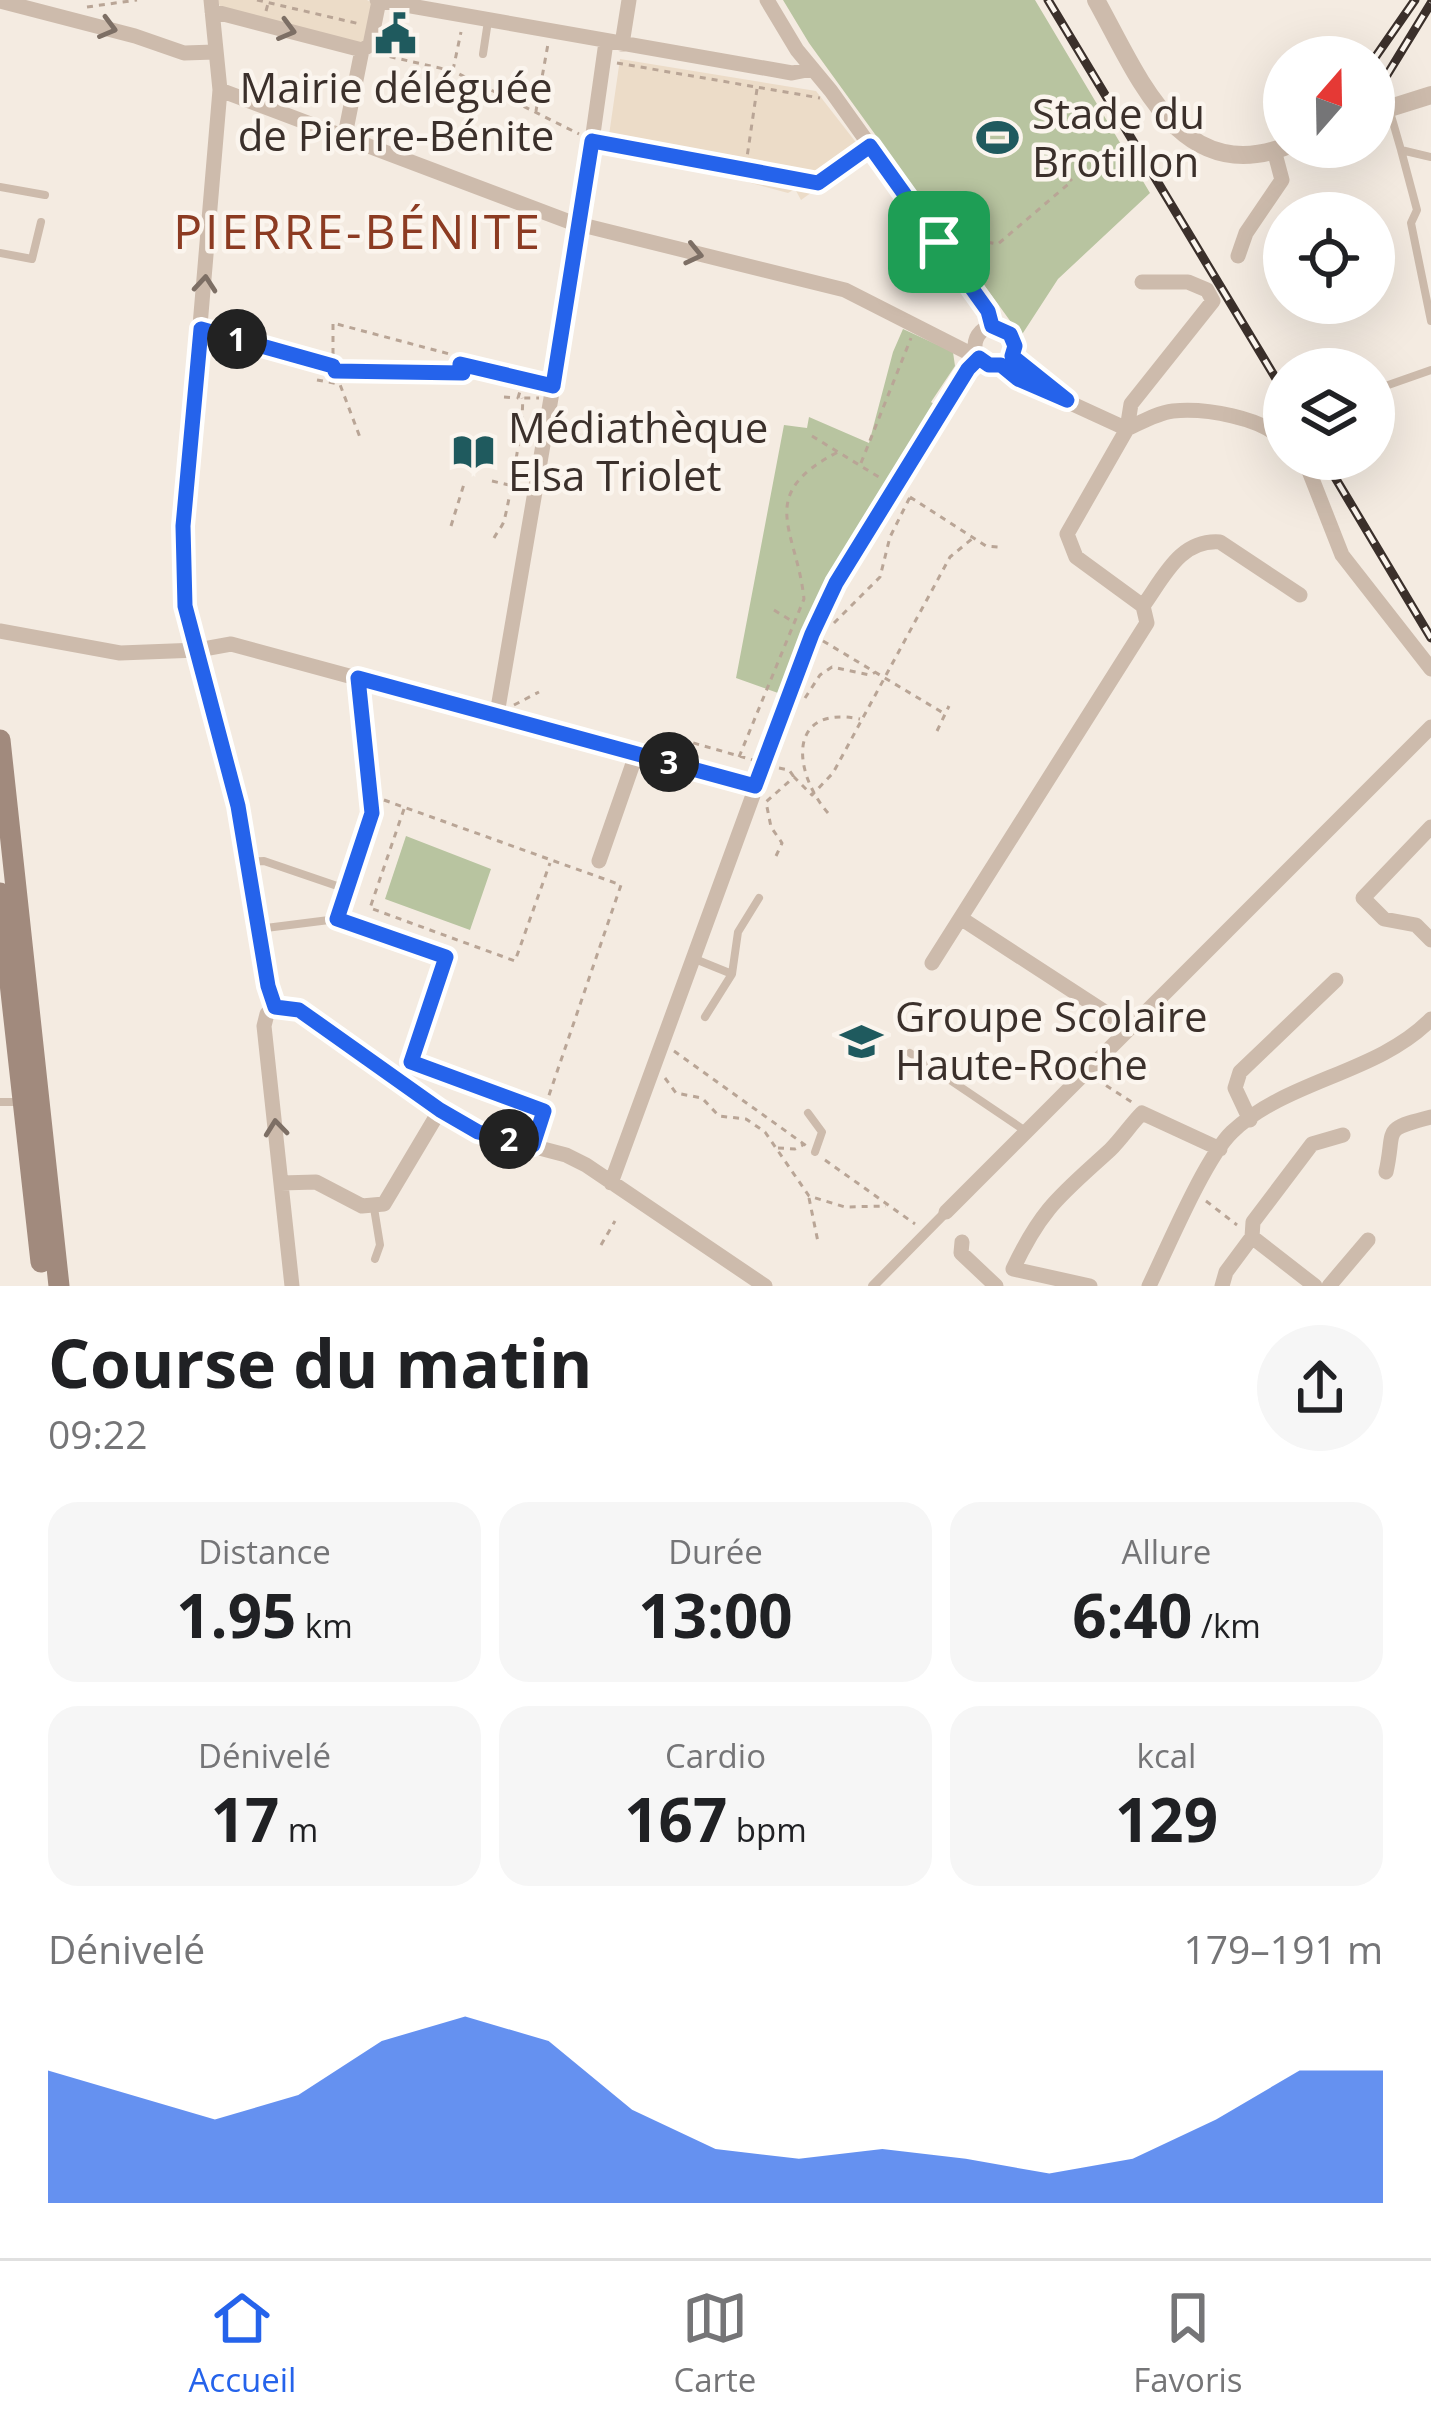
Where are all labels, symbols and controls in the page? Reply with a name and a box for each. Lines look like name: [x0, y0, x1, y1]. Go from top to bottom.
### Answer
public building icon: Mairie déléguée de Pierre-Bénite: [373, 11, 419, 57]
one-way arrow: [97, 14, 118, 39]
one-way arrow: [276, 16, 297, 41]
north arrow: [1263, 36, 1395, 168]
map controls: [1263, 36, 1395, 480]
place label: Mairie déléguée de Pierre-Bénite: [238, 58, 554, 163]
place label: Stade du Brotillon: [1032, 84, 1205, 189]
sports icon: Stade du Brotillon: [975, 115, 1021, 161]
pin: [888, 191, 990, 293]
button: locate: [1263, 192, 1395, 324]
district label: PIERRE-BÉNITE: [173, 198, 543, 263]
icon: arrive: [906, 209, 972, 275]
one-way arrow: [683, 241, 703, 266]
one-way arrow: [191, 274, 217, 293]
pin: 1: [207, 309, 267, 369]
text: 1: [228, 316, 246, 361]
button: layers: [1263, 348, 1395, 480]
place label: Médiathèque Elsa Triolet: [508, 398, 768, 503]
library icon: Médiathèque Elsa Triolet: [451, 429, 497, 475]
pin: 3: [639, 732, 699, 792]
text: 3: [660, 739, 678, 784]
place label: Groupe Scolaire Haute-Roche: [895, 987, 1208, 1092]
school or university icon: Groupe Scolaire Haute-Roche: [838, 1018, 884, 1064]
pin: 2: [479, 1109, 539, 1169]
text: 2: [500, 1116, 518, 1161]
one-way arrow: [263, 1118, 289, 1138]
text: Course du matin: [48, 1317, 592, 1407]
button: share: [1257, 1325, 1383, 1451]
text: 09:22: [48, 1407, 147, 1460]
text: Distance: [198, 1529, 331, 1574]
text: Durée: [668, 1529, 763, 1574]
text: Allure: [1122, 1529, 1211, 1574]
text: 1.95: [176, 1574, 296, 1656]
text: 13:00: [638, 1574, 793, 1656]
text: 6:40: [1072, 1574, 1192, 1656]
text: km: [296, 1603, 353, 1648]
text: /km: [1192, 1603, 1261, 1648]
text: Dénivelé: [198, 1733, 331, 1778]
text: Cardio: [665, 1733, 766, 1778]
text: kcal: [1137, 1733, 1196, 1778]
text: 17: [211, 1778, 279, 1860]
text: 167: [624, 1778, 727, 1860]
text: 129: [1115, 1778, 1218, 1860]
text: m: [279, 1807, 318, 1852]
text: bpm: [727, 1807, 807, 1852]
text: Dénivelé: [48, 1922, 205, 1975]
text: 179–191 m: [1183, 1922, 1383, 1975]
tab: Accueil: [188, 2285, 296, 2402]
tab: Carte: [673, 2285, 756, 2402]
tab: Favoris: [1133, 2285, 1243, 2402]

